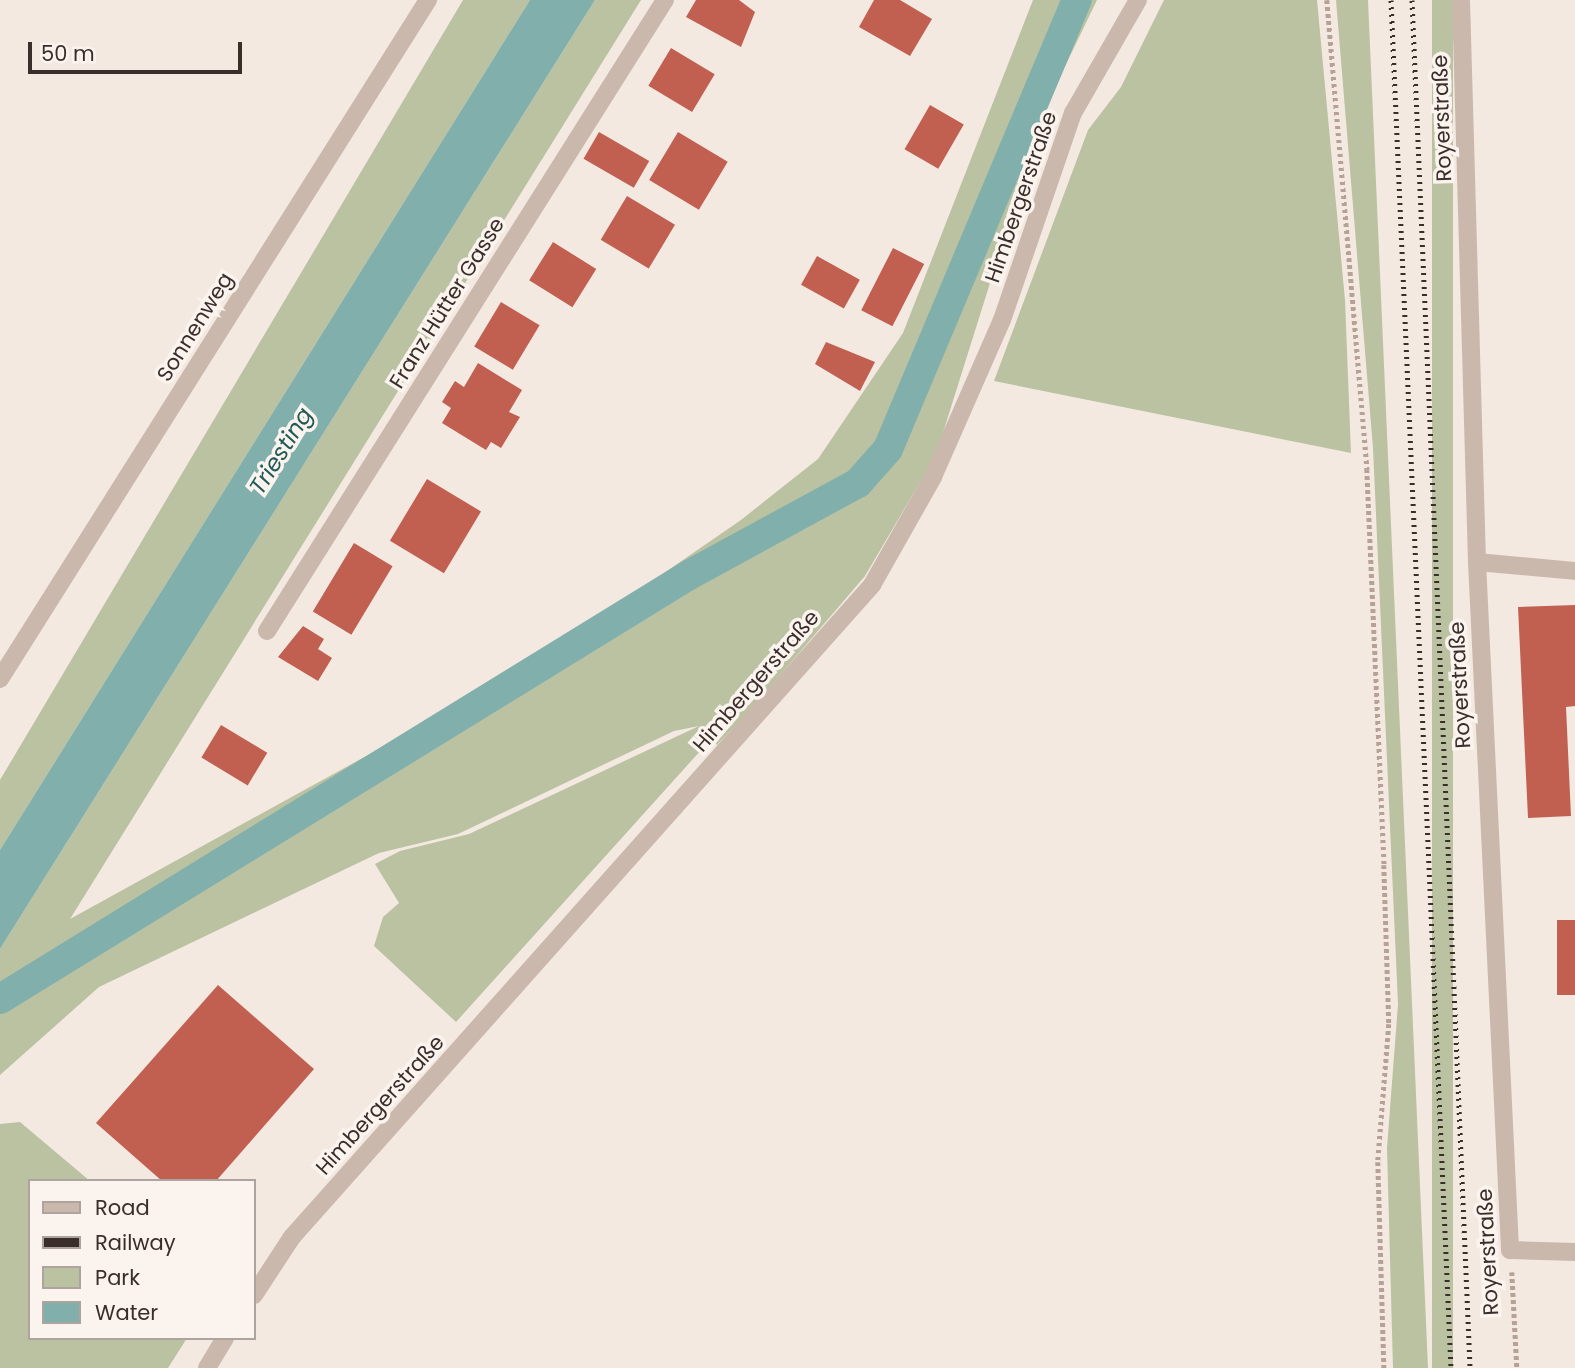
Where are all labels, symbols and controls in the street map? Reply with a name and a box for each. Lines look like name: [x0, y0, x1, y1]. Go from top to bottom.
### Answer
scale bar: [32, 28, 245, 72]
text: 50 m: [41, 39, 95, 68]
street label: Royerstraße: [1427, 54, 1457, 182]
street label: Himbergerstraße: [980, 108, 1062, 286]
street label: Franz Hütter Gasse: [384, 213, 510, 393]
street label: Sonnenweg: [152, 268, 238, 386]
water label: Triesting: [244, 402, 318, 500]
street label: Himbergerstraße: [688, 605, 824, 757]
street label: Royerstraße: [1444, 621, 1476, 749]
street label: Himbergerstraße: [311, 1030, 449, 1180]
legend: [28, 1179, 256, 1340]
street label: Royerstraße: [1472, 1188, 1504, 1316]
text: Road: [95, 1193, 150, 1222]
text: Railway: [95, 1228, 176, 1257]
text: Park: [95, 1263, 140, 1292]
text: Water: [95, 1298, 158, 1327]

